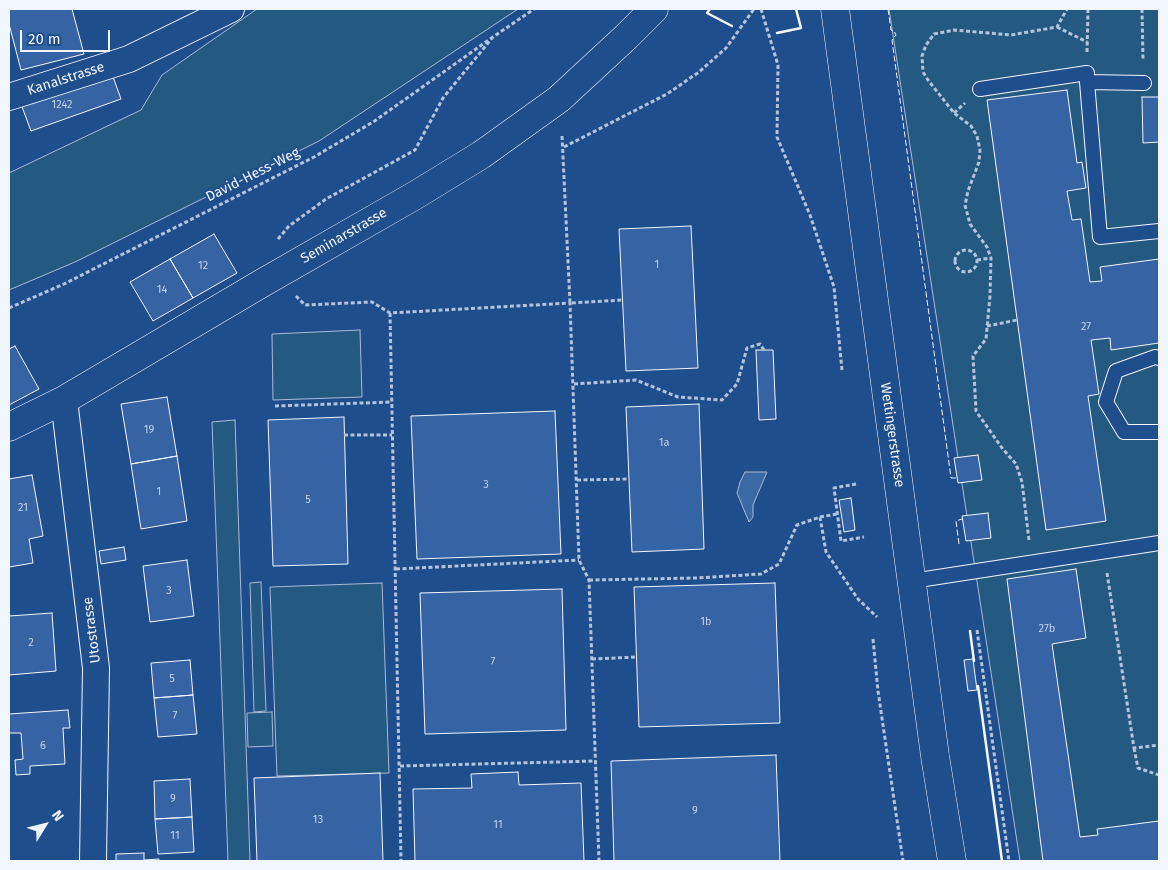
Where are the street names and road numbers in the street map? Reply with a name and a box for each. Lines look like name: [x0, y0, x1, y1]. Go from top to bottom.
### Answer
street label: Kanalstrasse: [25, 59, 107, 99]
street label: David-Hess-Weg: [203, 144, 303, 206]
street label: Seminarstrasse: [298, 205, 390, 267]
street label: Wettingerstrasse: [876, 381, 908, 489]
street label: Utostrasse: [80, 596, 104, 664]

